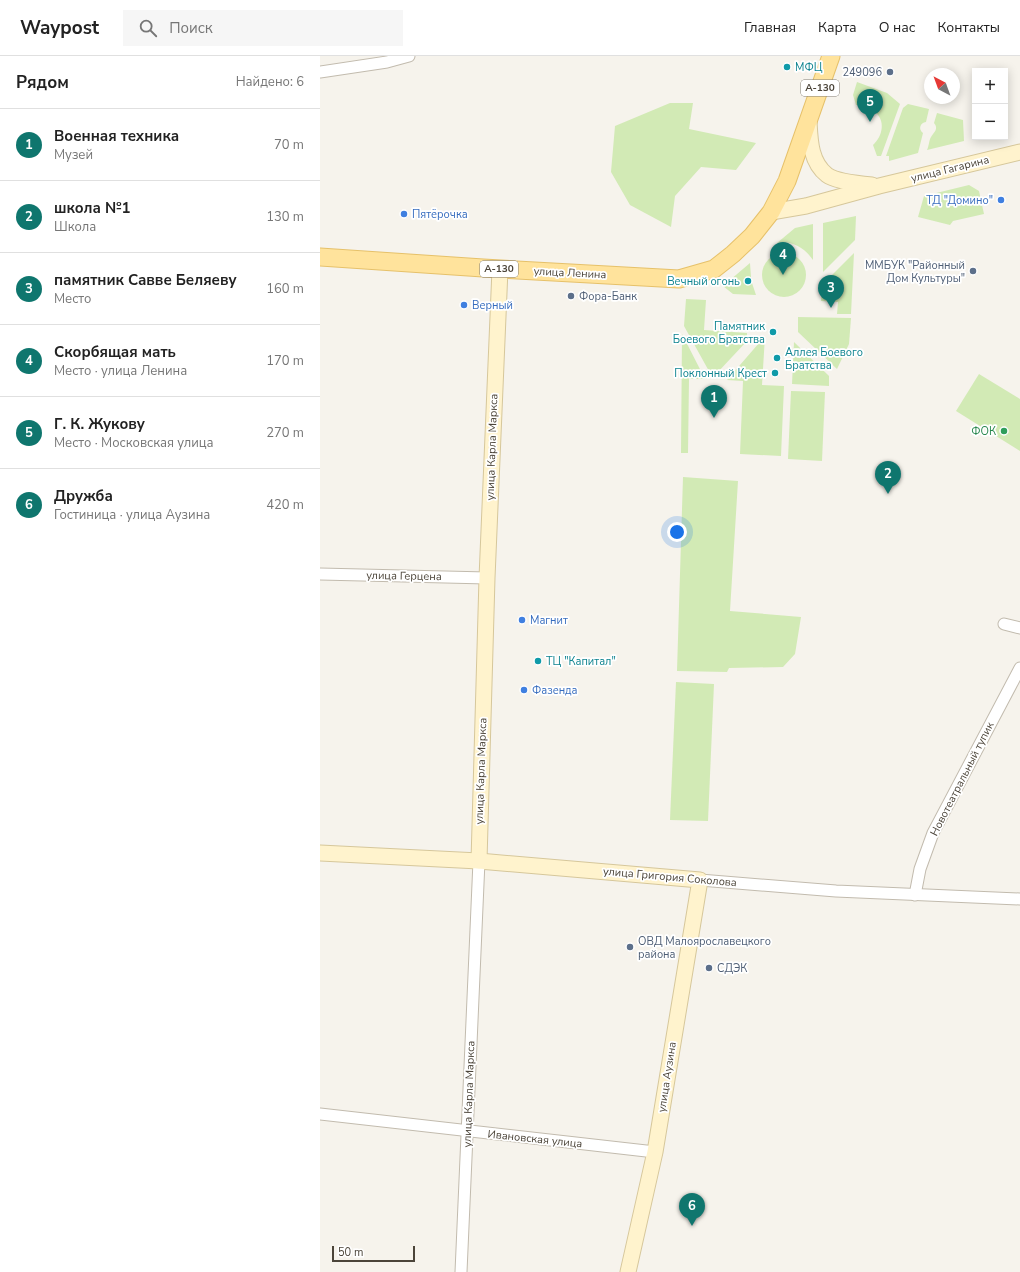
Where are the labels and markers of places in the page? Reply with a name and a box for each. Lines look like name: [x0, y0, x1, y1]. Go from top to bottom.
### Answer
place label: МФЦ: [795, 60, 823, 75]
marker: МФЦ: [782, 62, 792, 72]
place label: 249096: [842, 65, 882, 80]
marker: 249096: [885, 67, 895, 77]
pin: 5: [857, 89, 883, 122]
place label: ТД "Домино": [926, 193, 993, 208]
marker: ТД "Домино": [996, 195, 1006, 205]
place label: Пятёрочка: [412, 207, 468, 222]
marker: Пятёрочка: [399, 209, 409, 219]
pin: 4: [770, 242, 796, 275]
place label: ММБУК "Районный Дом Культуры": [865, 258, 965, 286]
marker: ММБУК "Районный Дом Культуры": [968, 266, 978, 276]
place label: Вечный огонь: [667, 274, 740, 289]
pin: 3: [818, 275, 844, 308]
marker: Вечный огонь: [743, 276, 753, 286]
place label: Фора-Банк: [579, 289, 637, 304]
marker: Фора-Банк: [566, 291, 576, 301]
place label: Верный: [472, 298, 513, 313]
marker: Верный: [459, 300, 469, 310]
place label: Памятник Боевого Братства: [673, 319, 765, 347]
marker: Памятник Боевого Братства: [768, 327, 778, 337]
place label: Аллея Боевого Братства: [785, 345, 863, 373]
marker: Аллея Боевого Братства: [772, 353, 782, 363]
place label: Поклонный Крест: [674, 366, 767, 381]
marker: Поклонный Крест: [770, 368, 780, 378]
pin: 1: [701, 385, 727, 418]
place label: ФОК: [971, 424, 996, 439]
marker: ФОК: [999, 426, 1009, 436]
pin: 2: [875, 461, 901, 494]
place label: Магнит: [530, 613, 568, 628]
marker: Магнит: [517, 615, 527, 625]
place label: ТЦ "Капитал": [546, 654, 616, 669]
marker: ТЦ "Капитал": [533, 656, 543, 666]
place label: Фазенда: [532, 683, 578, 698]
marker: Фазенда: [519, 685, 529, 695]
place label: ОВД Малоярославецкого района: [638, 934, 771, 962]
marker: ОВД Малоярославецкого района: [625, 942, 635, 952]
place label: СДЭК: [717, 961, 747, 976]
marker: СДЭК: [704, 963, 714, 973]
pin: 6: [679, 1193, 705, 1226]

